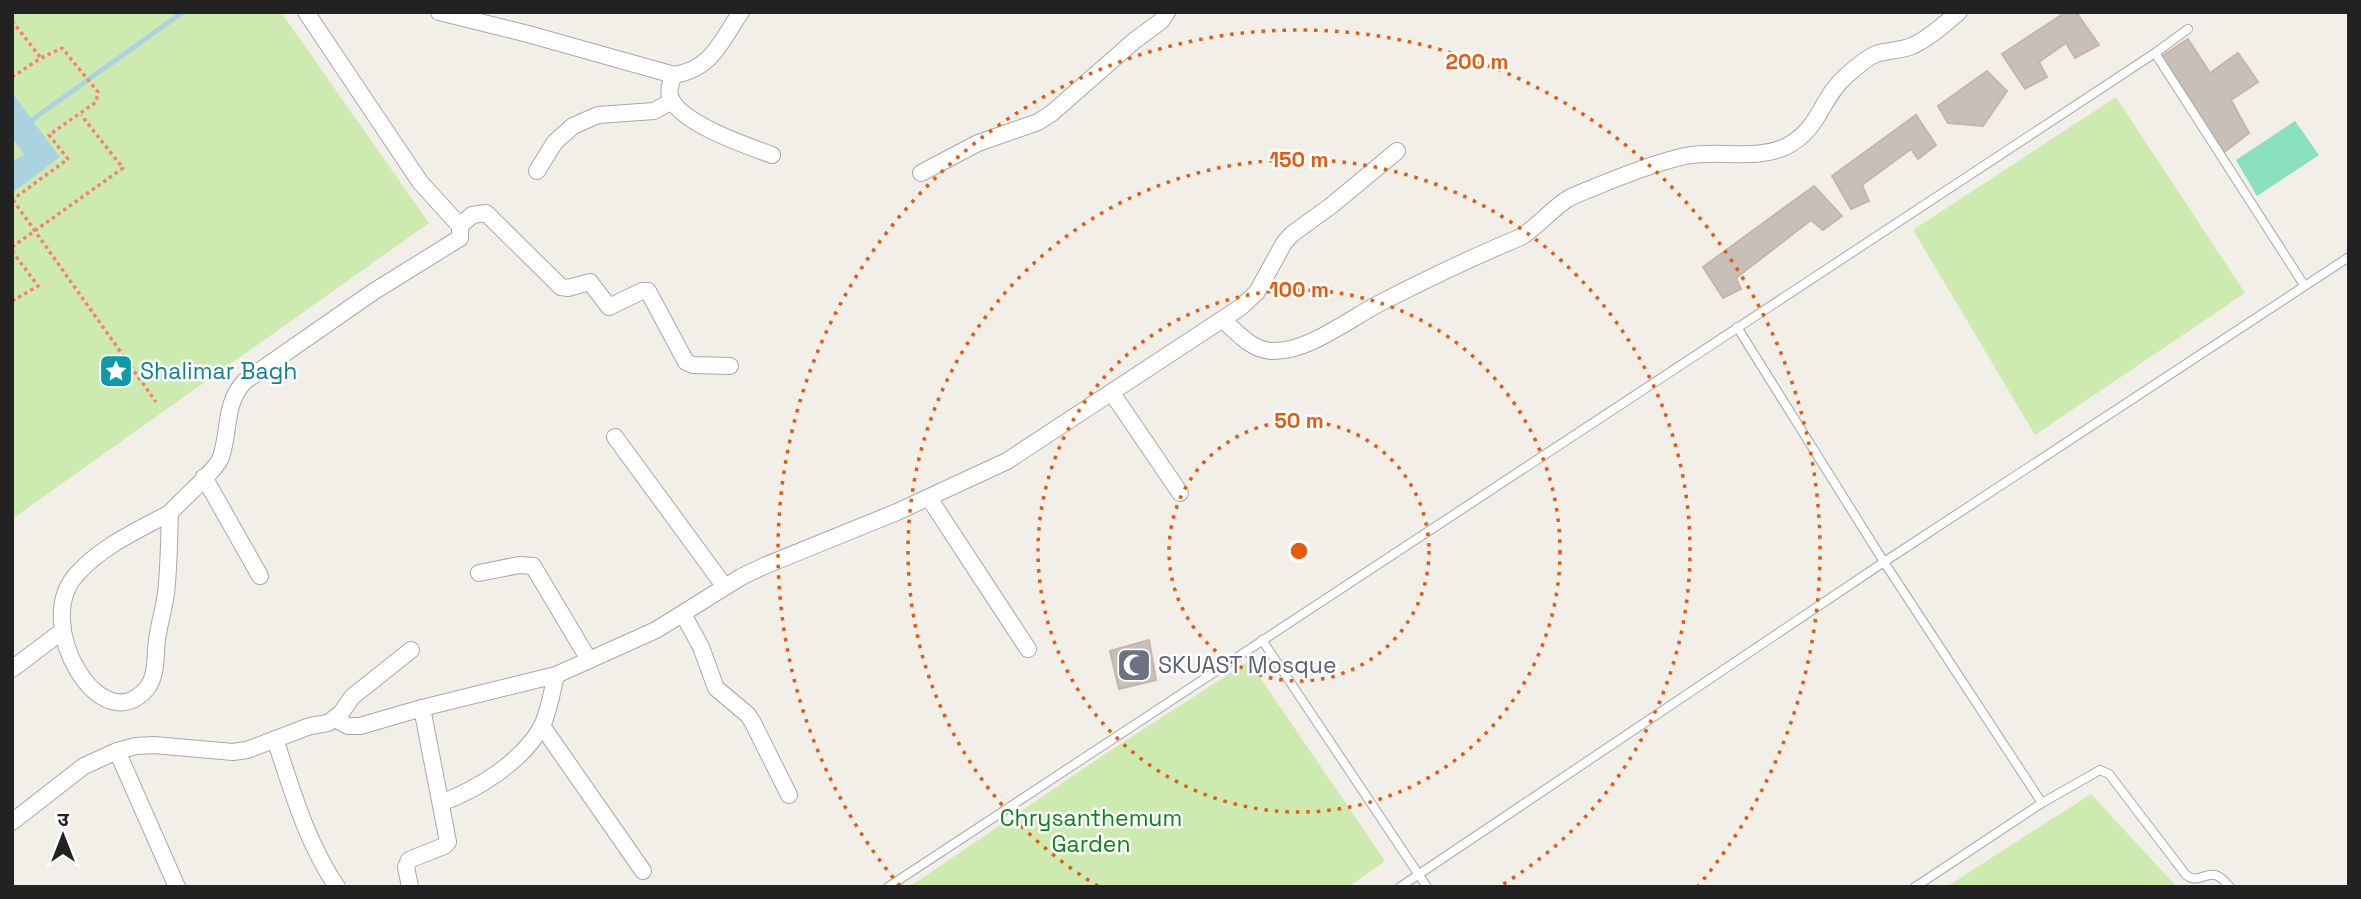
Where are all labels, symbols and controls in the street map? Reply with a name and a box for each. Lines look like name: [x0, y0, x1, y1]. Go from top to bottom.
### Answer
text: 200 m: [1446, 48, 1508, 75]
text: 150 m: [1270, 146, 1328, 173]
text: 100 m: [1269, 276, 1329, 303]
place icon: Shalimar Bagh: [97, 352, 135, 390]
place label: Shalimar Bagh: [140, 356, 297, 386]
text: 50 m: [1274, 407, 1324, 434]
centre of rings: [1287, 539, 1311, 563]
mosque icon: SKUAST Mosque: [1115, 646, 1153, 684]
place label: SKUAST Mosque: [1158, 650, 1337, 680]
north arrow: [28, 801, 98, 871]
park label: Chrysanthemum Garden: [1000, 803, 1182, 859]
text: उ: [57, 807, 69, 832]

